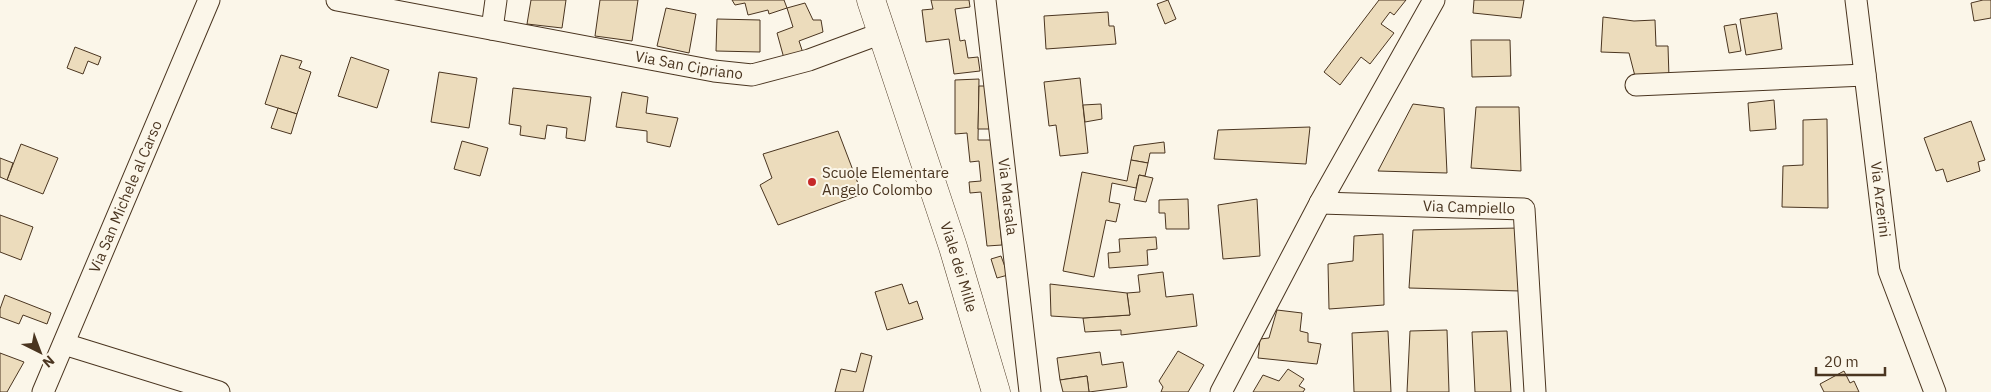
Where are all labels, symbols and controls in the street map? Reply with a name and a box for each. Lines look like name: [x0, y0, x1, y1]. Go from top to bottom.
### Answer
street label: Via San Cipriano: [633, 46, 744, 83]
street label: Via San Michele al Carso: [85, 118, 166, 276]
street label: Via Marsala: [994, 157, 1022, 236]
street label: Via Arzerini: [1867, 160, 1895, 238]
place label: Scuole Elementare Angelo Colombo: [822, 163, 949, 199]
marker: Scuole Elementare Angelo Colombo: [806, 176, 818, 188]
street label: Via Campiello: [1423, 196, 1515, 218]
street label: Viale dei Mille: [936, 219, 982, 314]
north arrow: [15, 327, 65, 377]
scale bar: [1816, 344, 1885, 376]
text: N: [39, 352, 58, 372]
text: 20 m: [1824, 352, 1859, 371]

